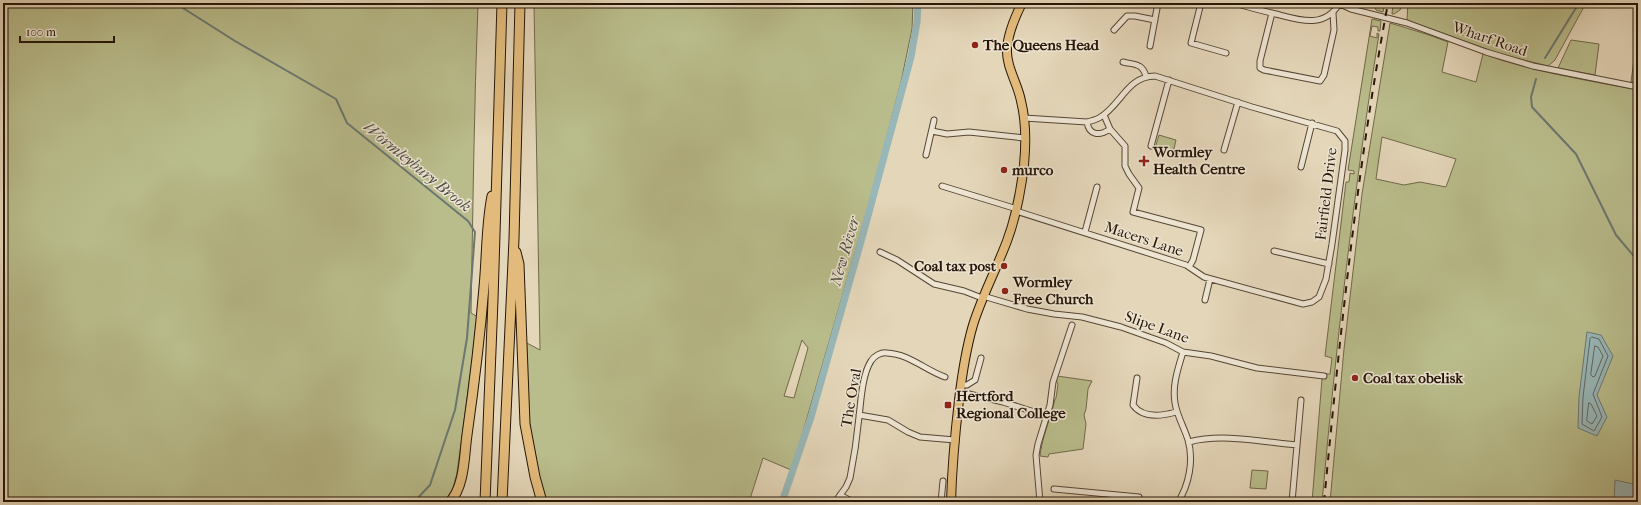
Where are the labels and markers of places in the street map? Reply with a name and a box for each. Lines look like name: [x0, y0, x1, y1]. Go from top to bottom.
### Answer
place label: The Queens Head: [982, 36, 1100, 54]
marker: The Queens Head: [970, 40, 980, 50]
place label: Wormley Health Centre: [1152, 143, 1246, 178]
marker: Wormley Health Centre: [1138, 155, 1150, 167]
place label: murco: [1011, 161, 1054, 179]
marker: murco: [999, 165, 1009, 175]
place label: Coal tax post: [914, 257, 997, 275]
marker: Coal tax post: [999, 261, 1009, 271]
place label: Wormley Free Church: [1012, 273, 1094, 308]
marker: Wormley Free Church: [1000, 286, 1010, 296]
place label: Coal tax obelisk: [1363, 369, 1464, 387]
marker: Coal tax obelisk: [1350, 373, 1360, 383]
place label: Hertford Regional College: [956, 387, 1066, 422]
marker: Hertford Regional College: [943, 400, 953, 410]

